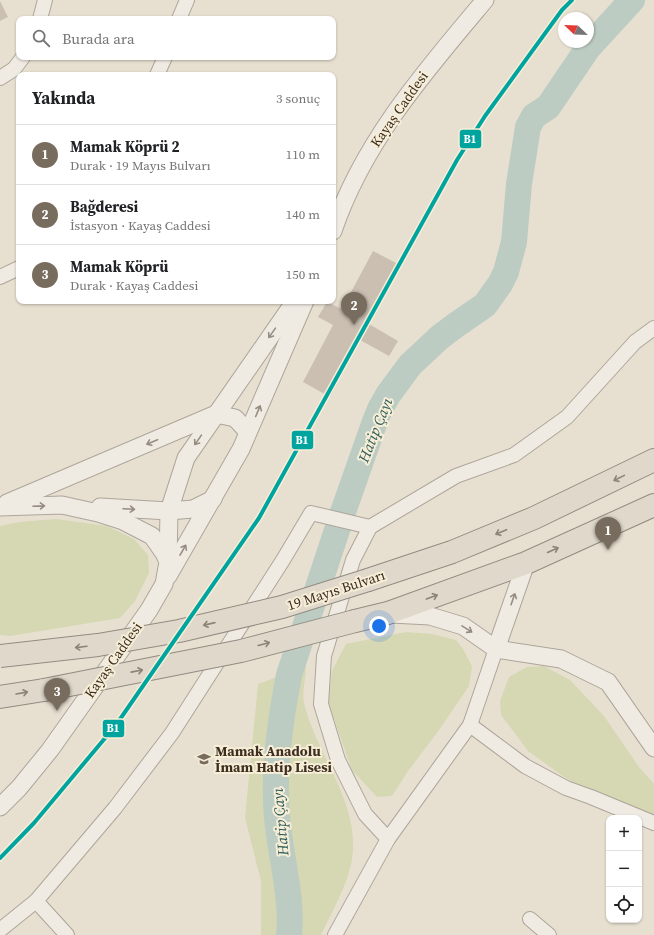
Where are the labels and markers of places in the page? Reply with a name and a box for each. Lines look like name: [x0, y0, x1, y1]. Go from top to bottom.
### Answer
pin: 2: [341, 292, 367, 325]
pin: 1: [595, 517, 621, 550]
pin: 3: [44, 678, 70, 711]
place label: Mamak Anadolu İmam Hatip Lisesi: [215, 741, 332, 777]
school or university icon: Mamak Anadolu İmam Hatip Lisesi: [196, 751, 212, 767]

